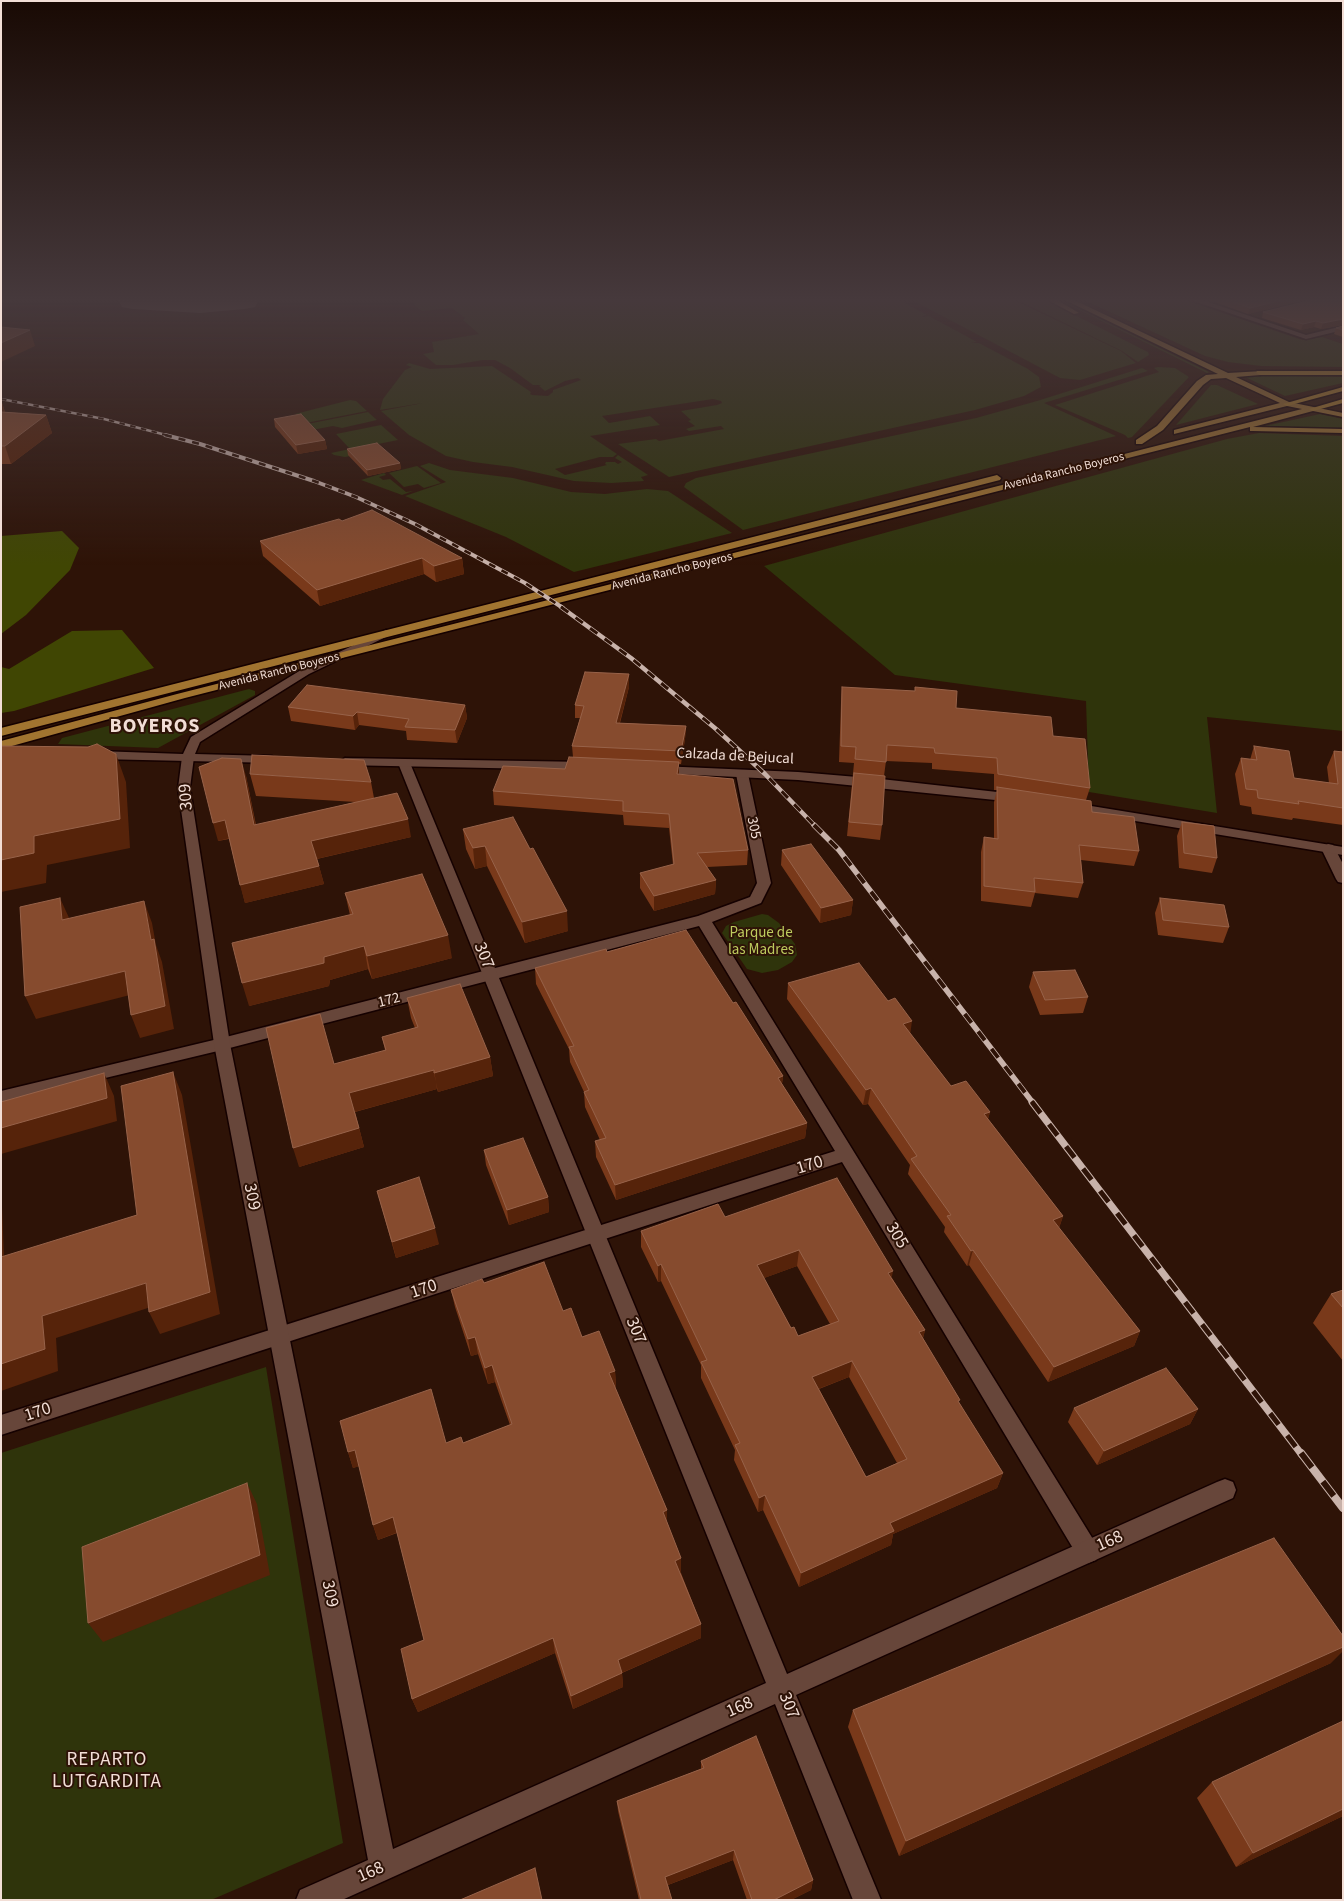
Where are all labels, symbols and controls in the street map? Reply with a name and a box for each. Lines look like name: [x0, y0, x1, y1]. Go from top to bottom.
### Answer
street label: Avenida Rancho Boyeros: [1002, 450, 1126, 494]
street label: Avenida Rancho Boyeros: [610, 550, 734, 594]
street label: Avenida Rancho Boyeros: [217, 650, 341, 694]
district label: BOYEROS: [109, 716, 201, 740]
street label: Calzada de Bejucal: [676, 745, 794, 769]
street label: 309: [175, 783, 199, 811]
street label: 305: [742, 815, 764, 841]
park label: Parque de las Madres: [728, 925, 794, 960]
street label: 307: [468, 940, 498, 972]
street label: 172: [376, 990, 402, 1012]
street label: 170: [794, 1152, 826, 1180]
street label: 309: [238, 1182, 264, 1212]
street label: 305: [880, 1219, 912, 1253]
street label: 170: [408, 1276, 440, 1304]
street label: 307: [620, 1315, 650, 1347]
street label: 170: [22, 1399, 54, 1427]
street label: 168: [1093, 1527, 1127, 1557]
street label: 309: [316, 1579, 342, 1609]
street label: 307: [773, 1690, 803, 1722]
street label: 168: [723, 1693, 757, 1723]
district label: REPARTO LUTGARDITA: [51, 1750, 163, 1794]
street label: 168: [354, 1858, 388, 1888]

